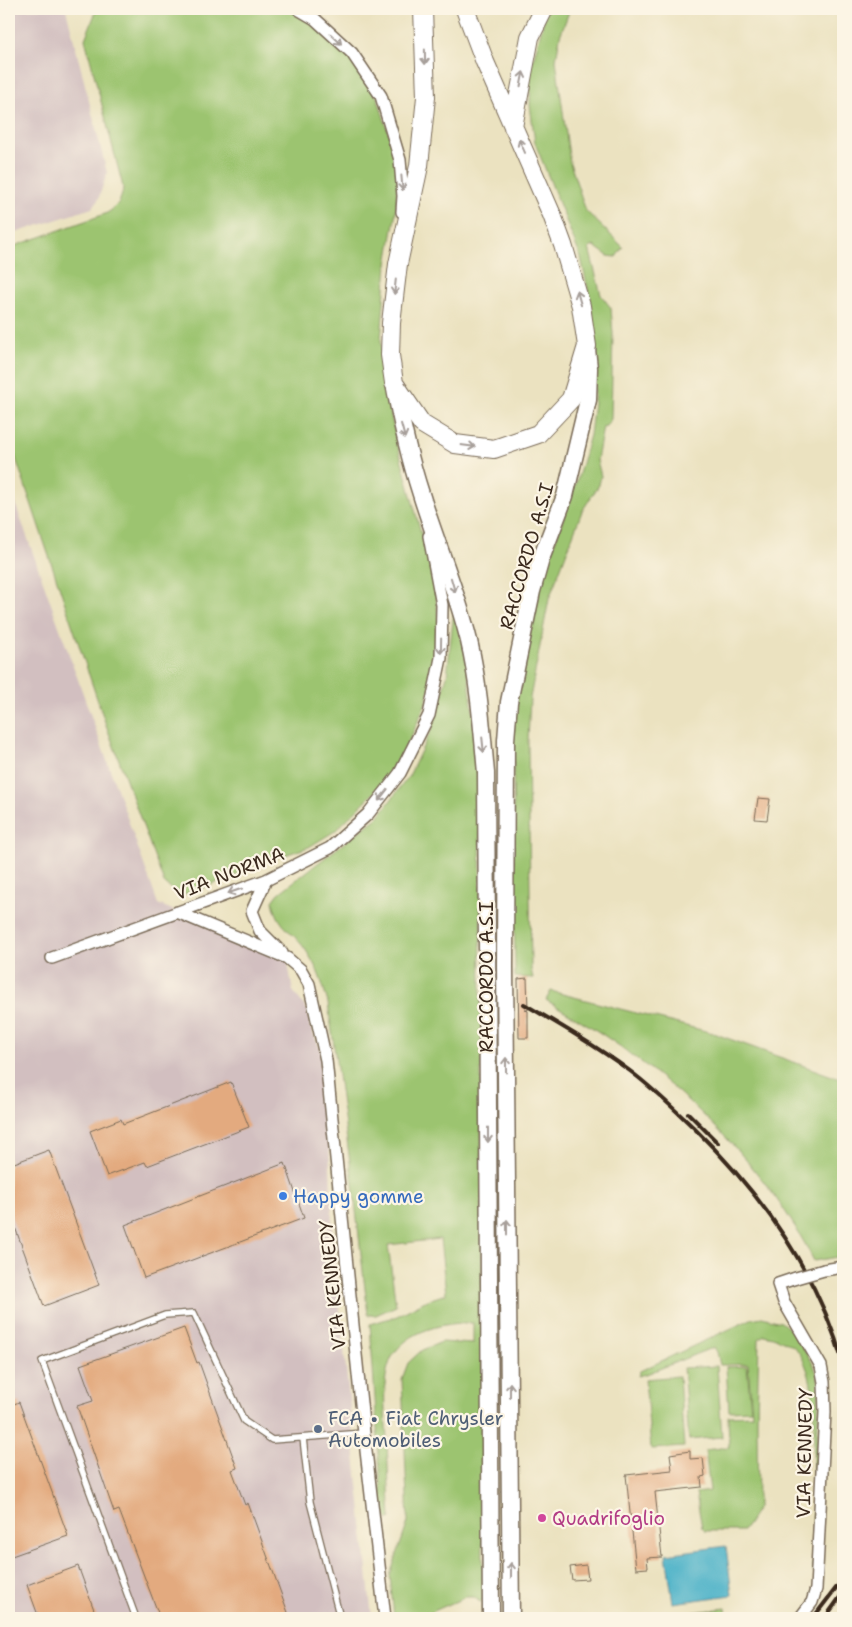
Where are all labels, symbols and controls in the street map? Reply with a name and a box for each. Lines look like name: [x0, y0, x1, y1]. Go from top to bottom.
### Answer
one-way arrow: [330, 33, 343, 44]
one-way arrow: [420, 49, 430, 65]
one-way arrow: [518, 71, 527, 87]
one-way arrow: [516, 139, 526, 154]
one-way arrow: [397, 174, 407, 190]
one-way arrow: [390, 279, 400, 295]
one-way arrow: [573, 290, 583, 306]
one-way arrow: [399, 422, 408, 438]
one-way arrow: [460, 441, 476, 451]
street label: RACCORDO A.S.I: [494, 480, 559, 632]
one-way arrow: [449, 577, 458, 593]
one-way arrow: [436, 638, 446, 654]
one-way arrow: [478, 736, 488, 752]
one-way arrow: [378, 788, 388, 802]
street label: VIA NORMA: [170, 841, 288, 906]
one-way arrow: [227, 887, 243, 897]
street label: RACCORDO A.S.I: [474, 901, 499, 1053]
one-way arrow: [501, 1057, 511, 1073]
one-way arrow: [483, 1126, 493, 1142]
place label: Happy gomme: [293, 1184, 424, 1209]
marker: Happy gomme: [277, 1190, 289, 1202]
street label: VIA KENNEDY: [313, 1218, 352, 1351]
one-way arrow: [503, 1219, 512, 1235]
one-way arrow: [505, 1382, 514, 1398]
street label: VIA KENNEDY: [791, 1387, 818, 1518]
place label: FCA • Fiat Chrysler Automobiles: [328, 1406, 504, 1453]
marker: FCA • Fiat Chrysler Automobiles: [312, 1423, 324, 1435]
place label: Quadrifoglio: [552, 1506, 665, 1531]
marker: Quadrifoglio: [536, 1512, 548, 1524]
one-way arrow: [506, 1562, 516, 1578]

